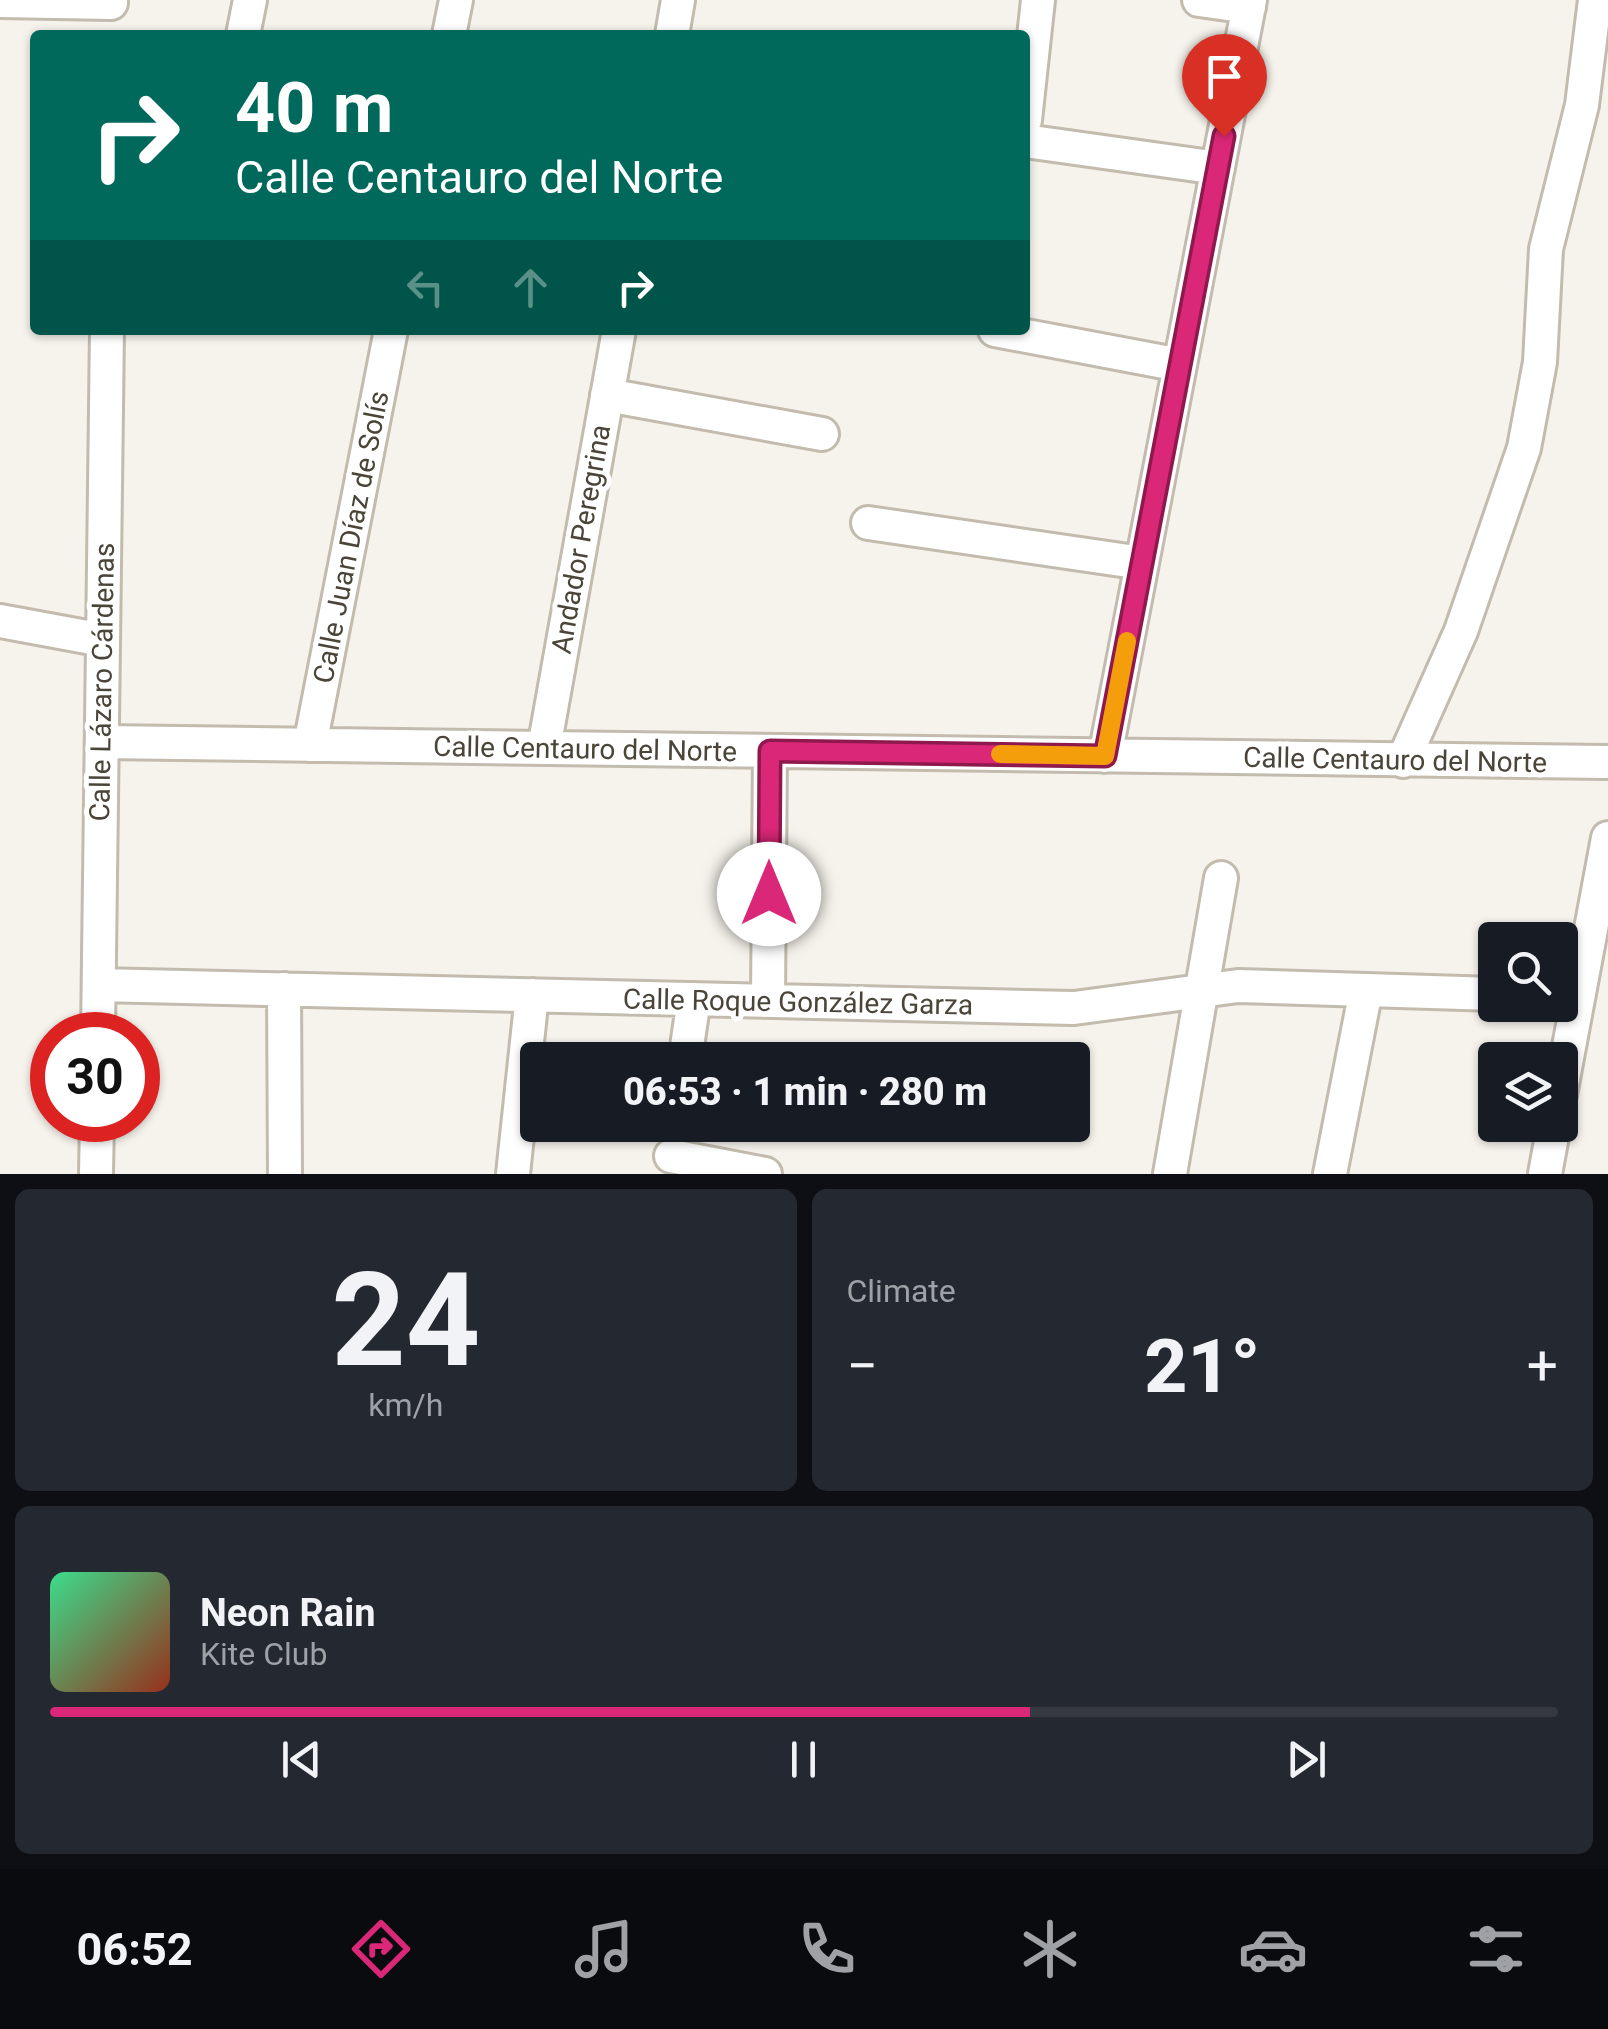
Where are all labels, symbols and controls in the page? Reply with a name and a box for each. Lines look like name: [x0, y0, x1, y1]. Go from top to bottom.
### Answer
pin: [1182, 34, 1267, 137]
icon: arrive: [1197, 49, 1252, 104]
text: 40 m: [235, 67, 393, 149]
icon: right: [70, 70, 200, 200]
text: Calle Centauro del Norte: [235, 151, 723, 204]
icon: left: [398, 260, 453, 315]
icon: ahead: [503, 260, 558, 315]
icon: right: [608, 260, 663, 315]
street label: Calle Juan Díaz de Solís: [306, 388, 396, 686]
street label: Andador Peregrina: [545, 422, 617, 656]
street label: Calle Lázaro Cárdenas: [83, 542, 121, 822]
street label: Calle Centauro del Norte: [433, 730, 737, 768]
street label: Calle Centauro del Norte: [1243, 741, 1547, 779]
position arrow: [717, 842, 821, 946]
map controls: [1478, 922, 1578, 1142]
button: search: [1478, 922, 1578, 1022]
street label: Calle Roque González Garza: [623, 982, 973, 1022]
speed limit sign: 30: [30, 1012, 160, 1142]
button: layers: [1478, 1042, 1578, 1142]
text: 06:53 · 1 min · 280 m: [623, 1070, 987, 1114]
text: 24: [331, 1244, 480, 1397]
text: Climate: [847, 1272, 956, 1310]
text: 21°: [1144, 1322, 1260, 1410]
text: −: [847, 1334, 878, 1398]
text: +: [1527, 1334, 1558, 1398]
text: km/h: [368, 1386, 443, 1424]
text: Neon Rain: [200, 1591, 376, 1635]
text: Kite Club: [200, 1635, 327, 1673]
icon: previous: [274, 1732, 329, 1787]
icon: pause: [776, 1732, 831, 1787]
icon: next: [1279, 1732, 1334, 1787]
icon: directions: [346, 1914, 416, 1984]
icon: music: [569, 1914, 639, 1984]
icon: phone: [792, 1914, 862, 1984]
icon: climate: [1015, 1914, 1085, 1984]
icon: car: [1238, 1914, 1308, 1984]
icon: filters: [1461, 1914, 1531, 1984]
text: 06:52: [77, 1923, 193, 1976]

